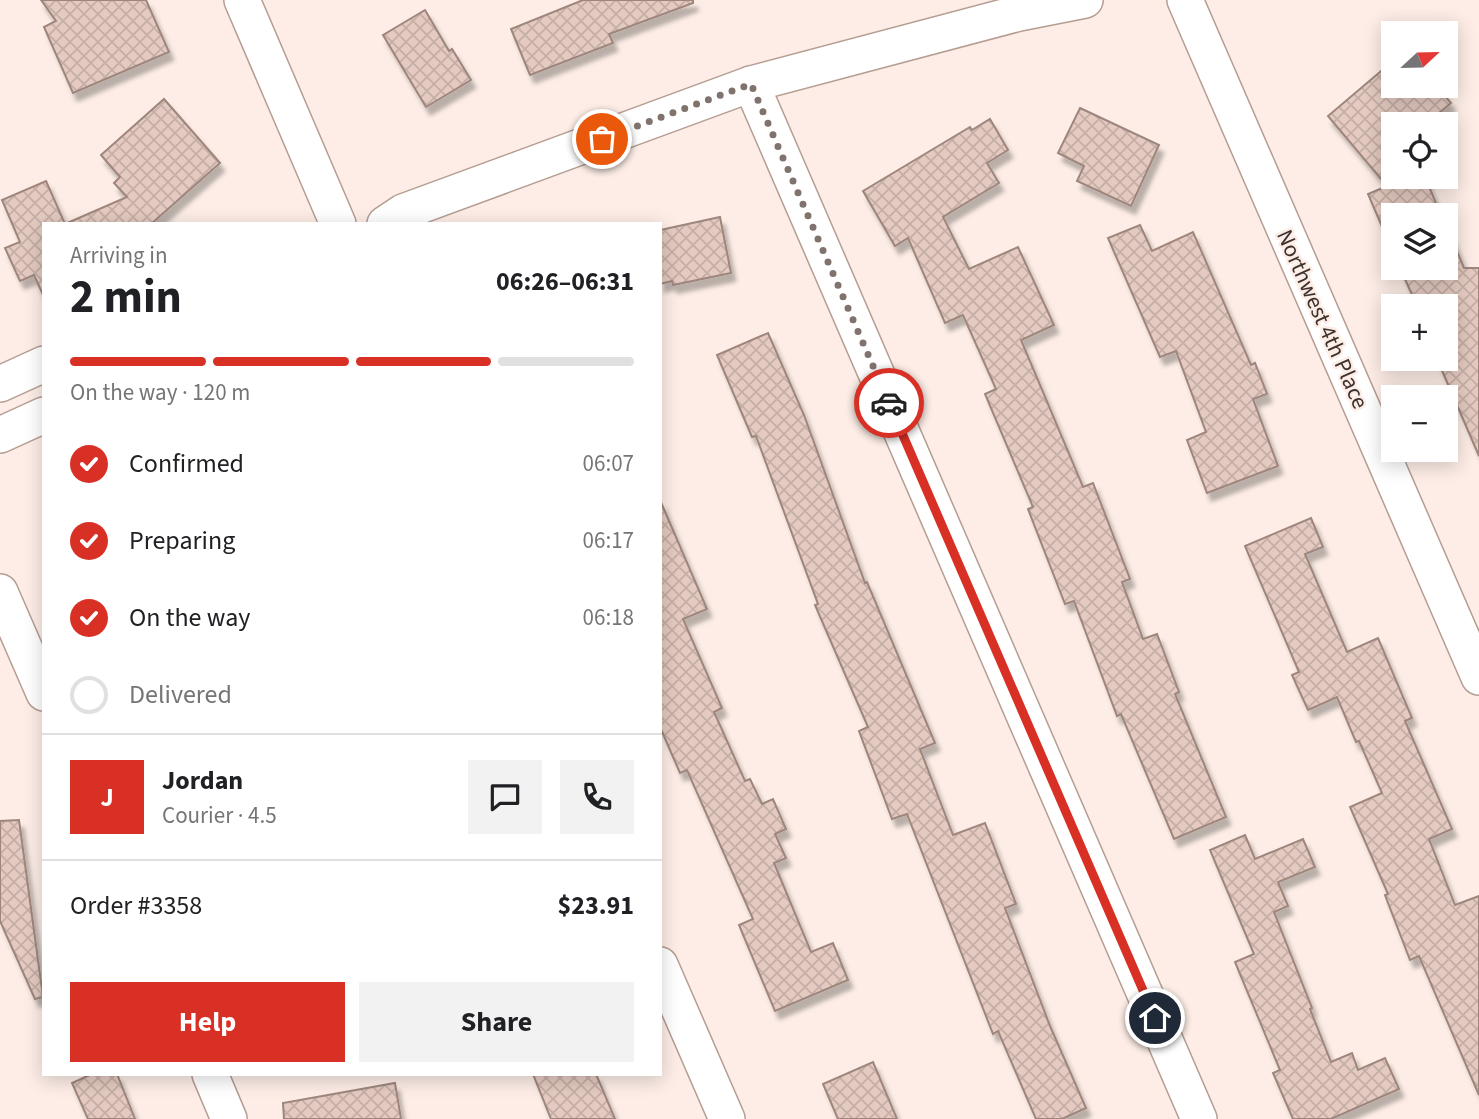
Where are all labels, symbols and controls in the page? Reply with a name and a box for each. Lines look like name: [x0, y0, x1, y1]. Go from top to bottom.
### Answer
north arrow: [1381, 21, 1458, 98]
map controls: [1381, 21, 1458, 462]
pin: [572, 109, 632, 169]
button: locate: [1381, 112, 1458, 189]
icon: bag: [583, 120, 621, 158]
button: layers: [1381, 203, 1458, 280]
street label: Northwest 4th Place: [1268, 224, 1377, 414]
text: Arriving in: [70, 239, 168, 272]
text: 06:26–06:31: [496, 263, 634, 300]
text: 2 min: [70, 265, 182, 330]
button: +: [1381, 294, 1458, 371]
courier: [854, 368, 924, 438]
text: On the way · 120 m: [70, 376, 250, 409]
icon: car: [870, 384, 908, 422]
button: −: [1381, 385, 1458, 462]
icon: check: [70, 445, 108, 483]
text: Confirmed: [129, 445, 244, 482]
text: 06:07: [583, 447, 634, 480]
icon: check: [70, 522, 108, 560]
text: Preparing: [129, 522, 235, 559]
text: 06:17: [583, 524, 634, 557]
icon: check: [70, 599, 108, 637]
text: On the way: [129, 599, 250, 636]
text: 06:18: [583, 601, 634, 634]
text: Delivered: [129, 676, 232, 713]
button: chat: [468, 760, 542, 834]
button: phone: [560, 760, 634, 834]
text: Jordan: [162, 762, 243, 799]
text: J: [100, 779, 114, 816]
text: Courier · 4.5: [162, 799, 277, 832]
text: Order #3358: [70, 887, 202, 924]
text: $23.91: [558, 887, 634, 924]
button: Help: [70, 982, 345, 1062]
button: Share: [359, 982, 634, 1062]
pin: [1125, 988, 1185, 1048]
icon: home: [1136, 999, 1174, 1037]

